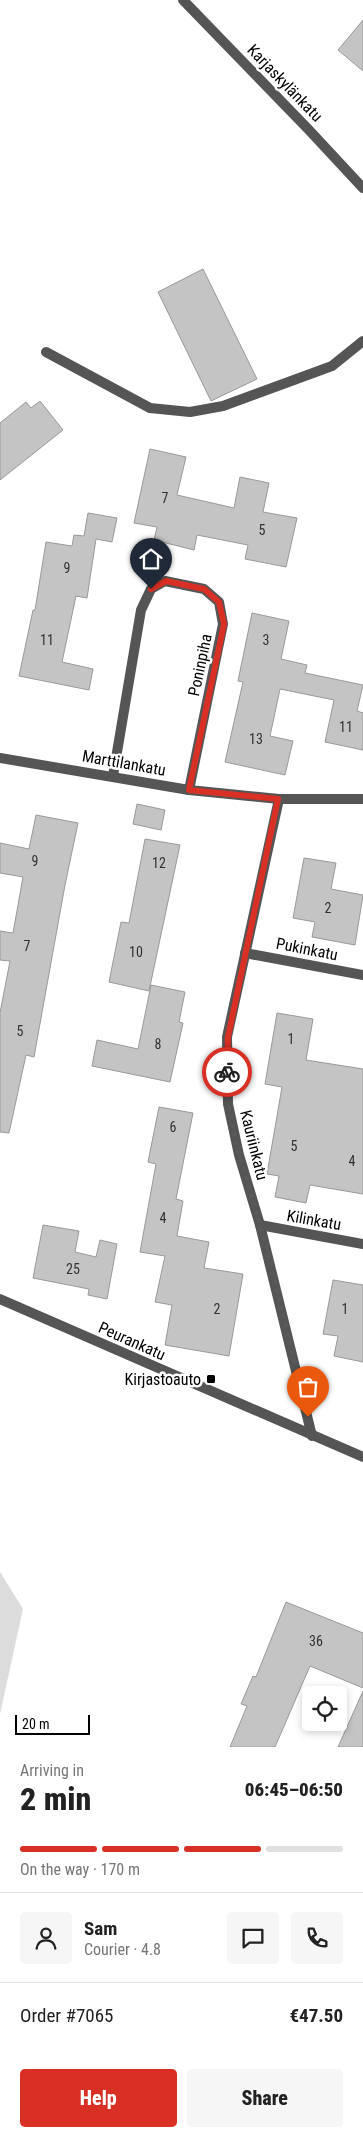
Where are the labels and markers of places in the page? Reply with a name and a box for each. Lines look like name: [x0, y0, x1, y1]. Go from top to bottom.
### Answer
pin: [130, 538, 172, 589]
pin: [287, 1366, 329, 1417]
place label: Kirjastoauto: [125, 1370, 201, 1389]
marker: Kirjastoauto: [205, 1373, 217, 1385]

